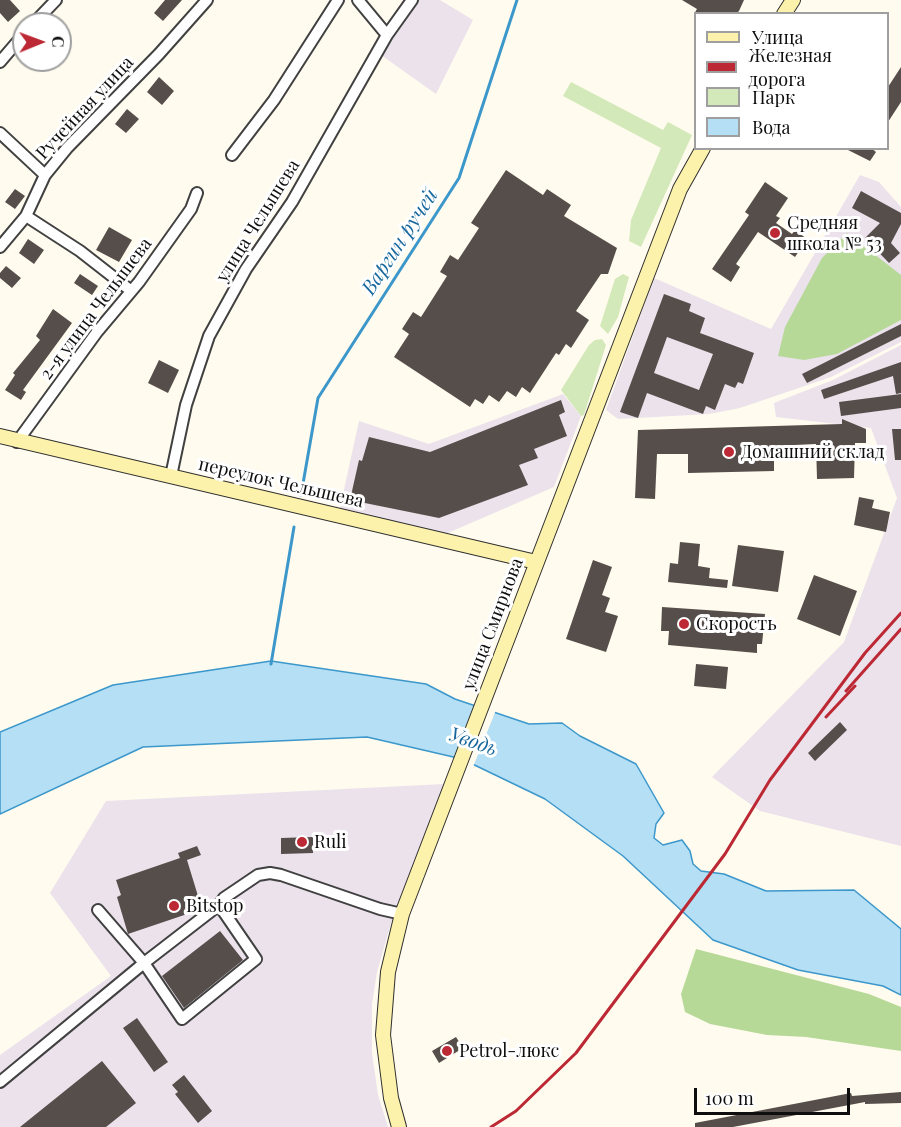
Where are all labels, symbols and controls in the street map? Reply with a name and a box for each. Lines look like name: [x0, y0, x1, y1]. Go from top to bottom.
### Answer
north arrow: [12, 12, 72, 72]
legend: [694, 12, 889, 150]
text: Улица: [752, 25, 803, 49]
text: С: [48, 36, 69, 48]
text: Железная дорога: [749, 43, 832, 91]
street label: Ручейная улица: [32, 52, 138, 164]
text: Парк: [752, 85, 795, 109]
text: Вода: [752, 115, 790, 139]
street label: улица Челышева: [212, 156, 304, 286]
water label: Варгин ручей: [357, 185, 443, 299]
place label: Средняя школа № 53: [787, 212, 882, 254]
marker: Средняя школа № 53: [768, 226, 782, 240]
street label: 2-я улица Челышева: [36, 234, 156, 384]
place label: Домашний склад: [741, 441, 884, 463]
marker: Домашний склад: [722, 445, 736, 459]
street label: переулок Челышева: [196, 453, 366, 513]
street label: улица Смирнова: [458, 555, 528, 693]
place label: Скорость: [696, 613, 777, 635]
marker: Скорость: [677, 617, 691, 631]
water label: Уводь: [446, 723, 500, 761]
place label: Ruli: [314, 831, 347, 853]
marker: Ruli: [295, 835, 309, 849]
place label: Bitstop: [186, 895, 244, 917]
marker: Bitstop: [167, 899, 181, 913]
place label: Petrol-люкс: [459, 1040, 559, 1062]
marker: Petrol-люкс: [440, 1044, 454, 1058]
scale bar: [697, 1076, 853, 1114]
text: 100 m: [705, 1086, 754, 1110]

